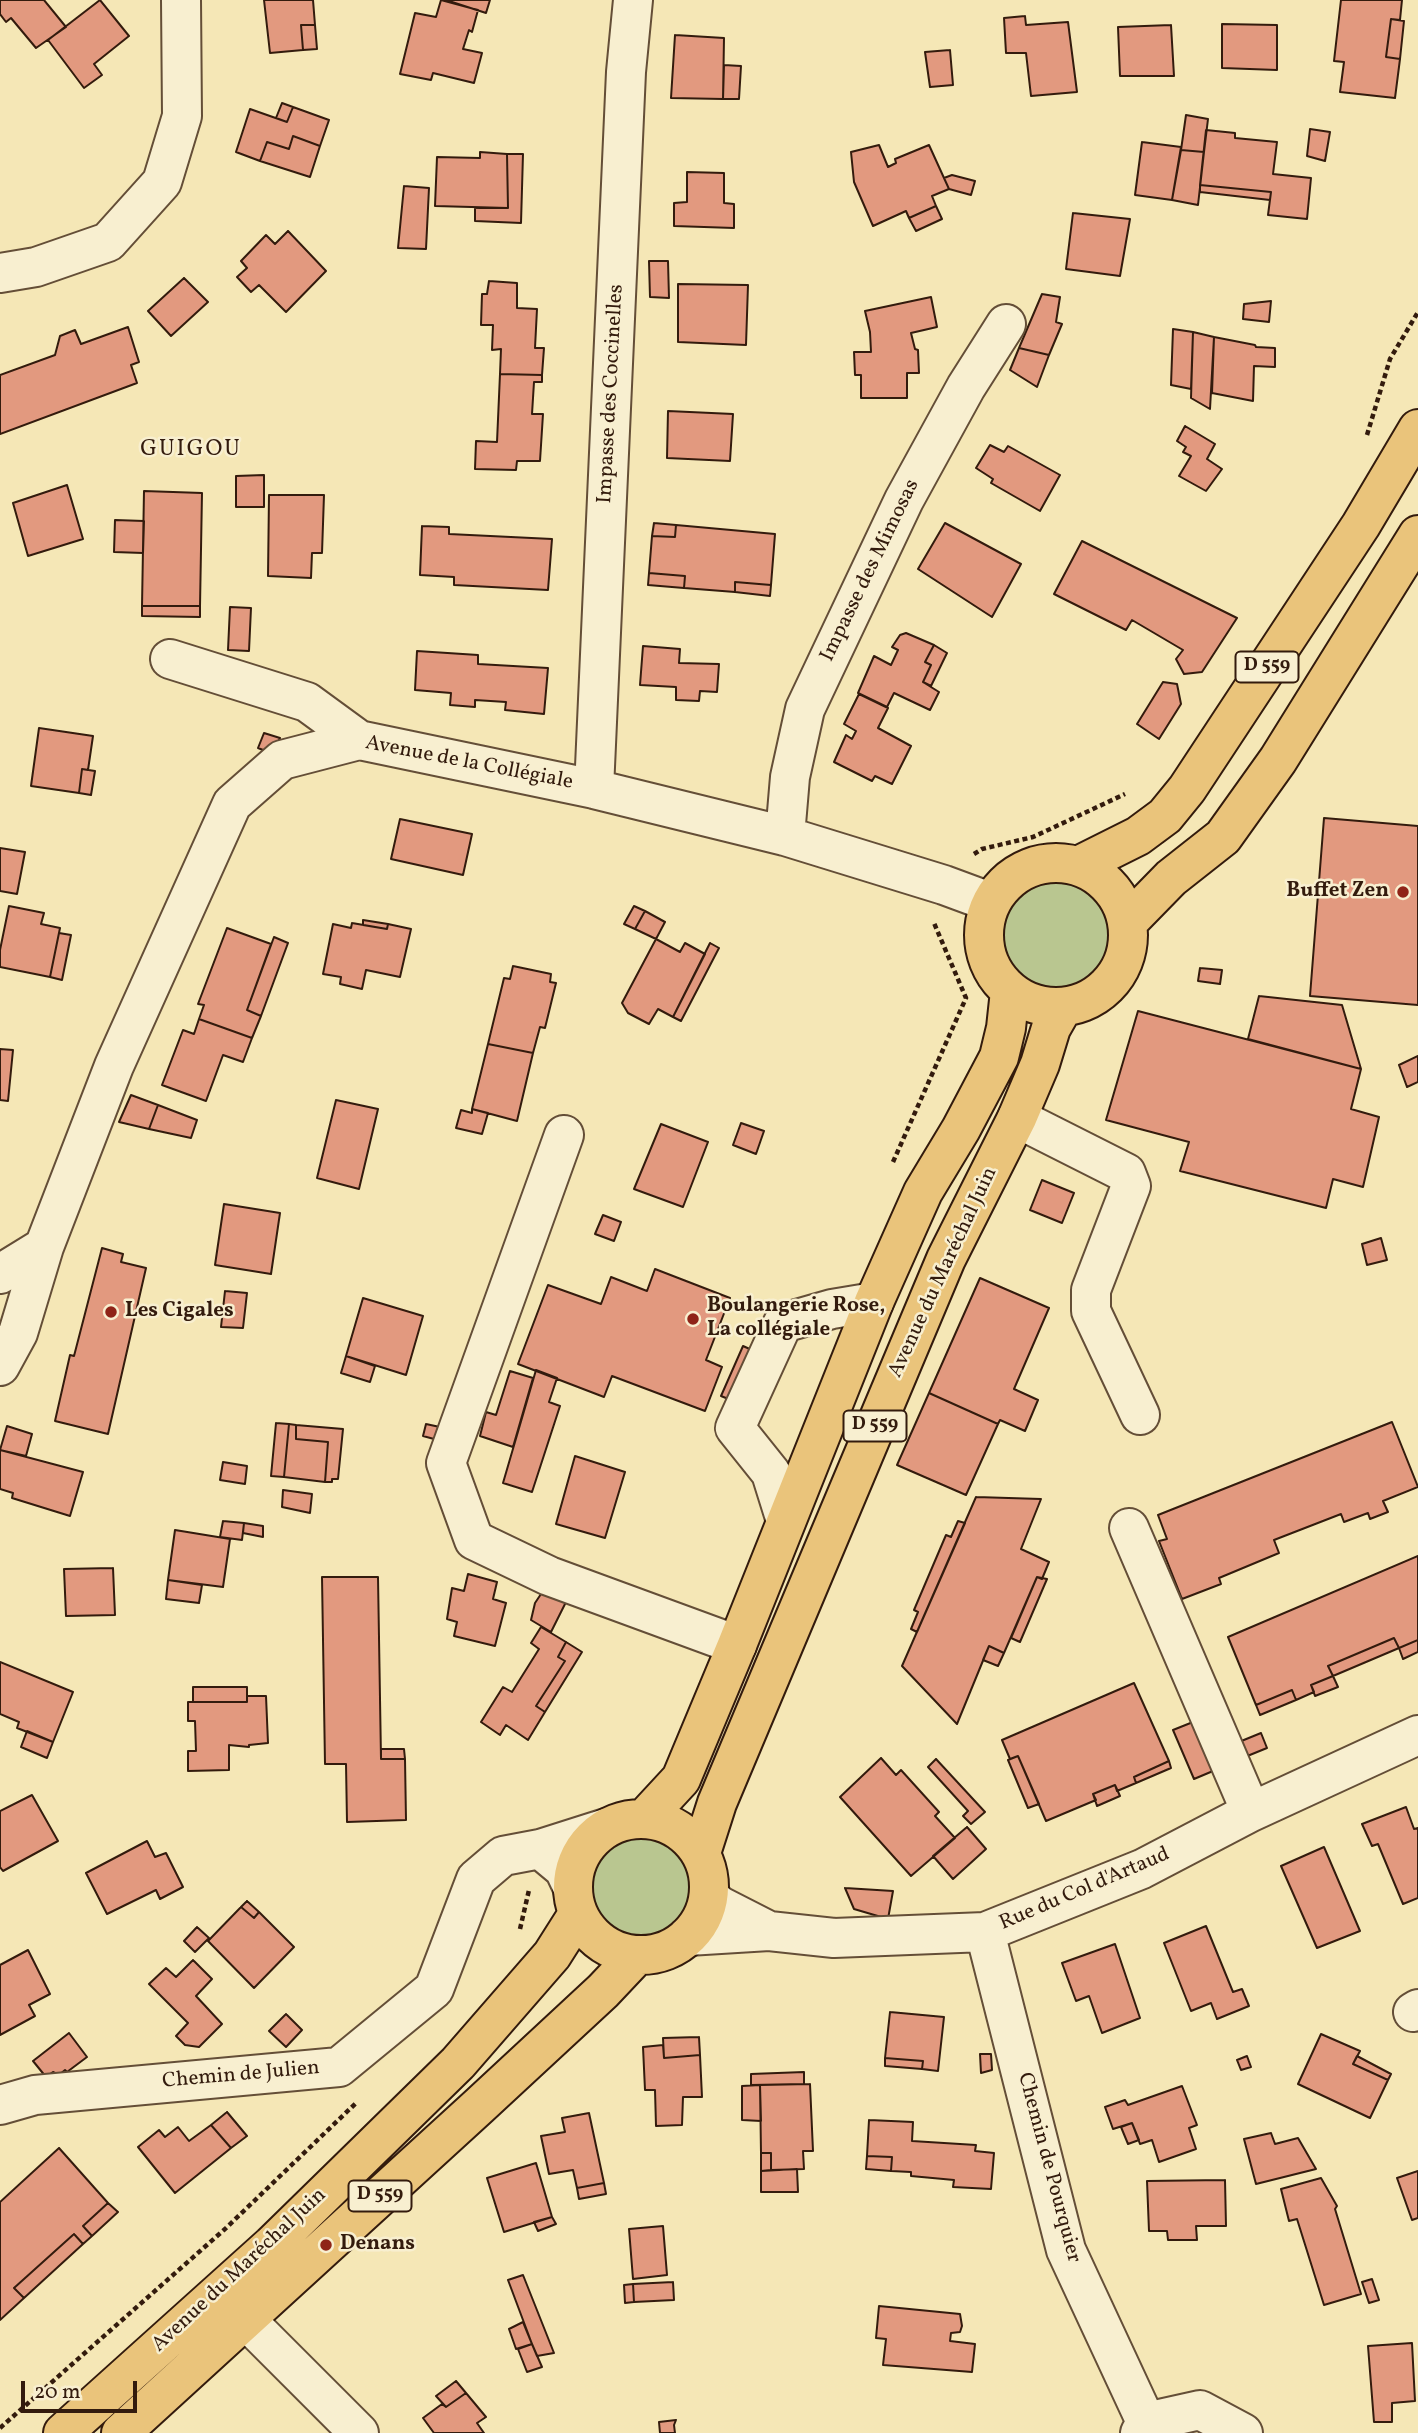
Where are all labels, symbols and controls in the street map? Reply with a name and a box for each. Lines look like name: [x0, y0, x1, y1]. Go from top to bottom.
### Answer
street label: Impasse des Coccinelles: [594, 284, 630, 504]
district label: GUIGOU: [141, 437, 241, 465]
street label: Impasse des Mimosas: [816, 476, 926, 666]
road number: D 559: [1236, 652, 1298, 682]
street label: Avenue de la Collégiale: [363, 732, 575, 796]
place label: Buffet Zen: [1286, 879, 1389, 905]
marker: Buffet Zen: [1395, 884, 1411, 900]
street label: Avenue du Maréchal Juin: [884, 1164, 1004, 1382]
place label: Boulangerie Rose, La collégiale: [707, 1294, 885, 1344]
place label: Les Cigales: [125, 1299, 234, 1325]
marker: Les Cigales: [103, 1304, 119, 1320]
marker: Boulangerie Rose, La collégiale: [685, 1311, 701, 1327]
road number: D 559: [844, 1410, 906, 1442]
street label: Rue du Col d'Artaud: [996, 1843, 1174, 1937]
street label: Chemin de Julien: [161, 2057, 321, 2095]
street label: Chemin de Pourquier: [1010, 2070, 1086, 2266]
road number: D 559: [348, 2180, 412, 2212]
street label: Avenue du Maréchal Juin: [147, 2184, 333, 2358]
place label: Denans: [340, 2232, 415, 2258]
marker: Denans: [318, 2237, 334, 2253]
scale bar: [24, 2366, 140, 2410]
text: 20 m: [34, 2378, 80, 2407]

